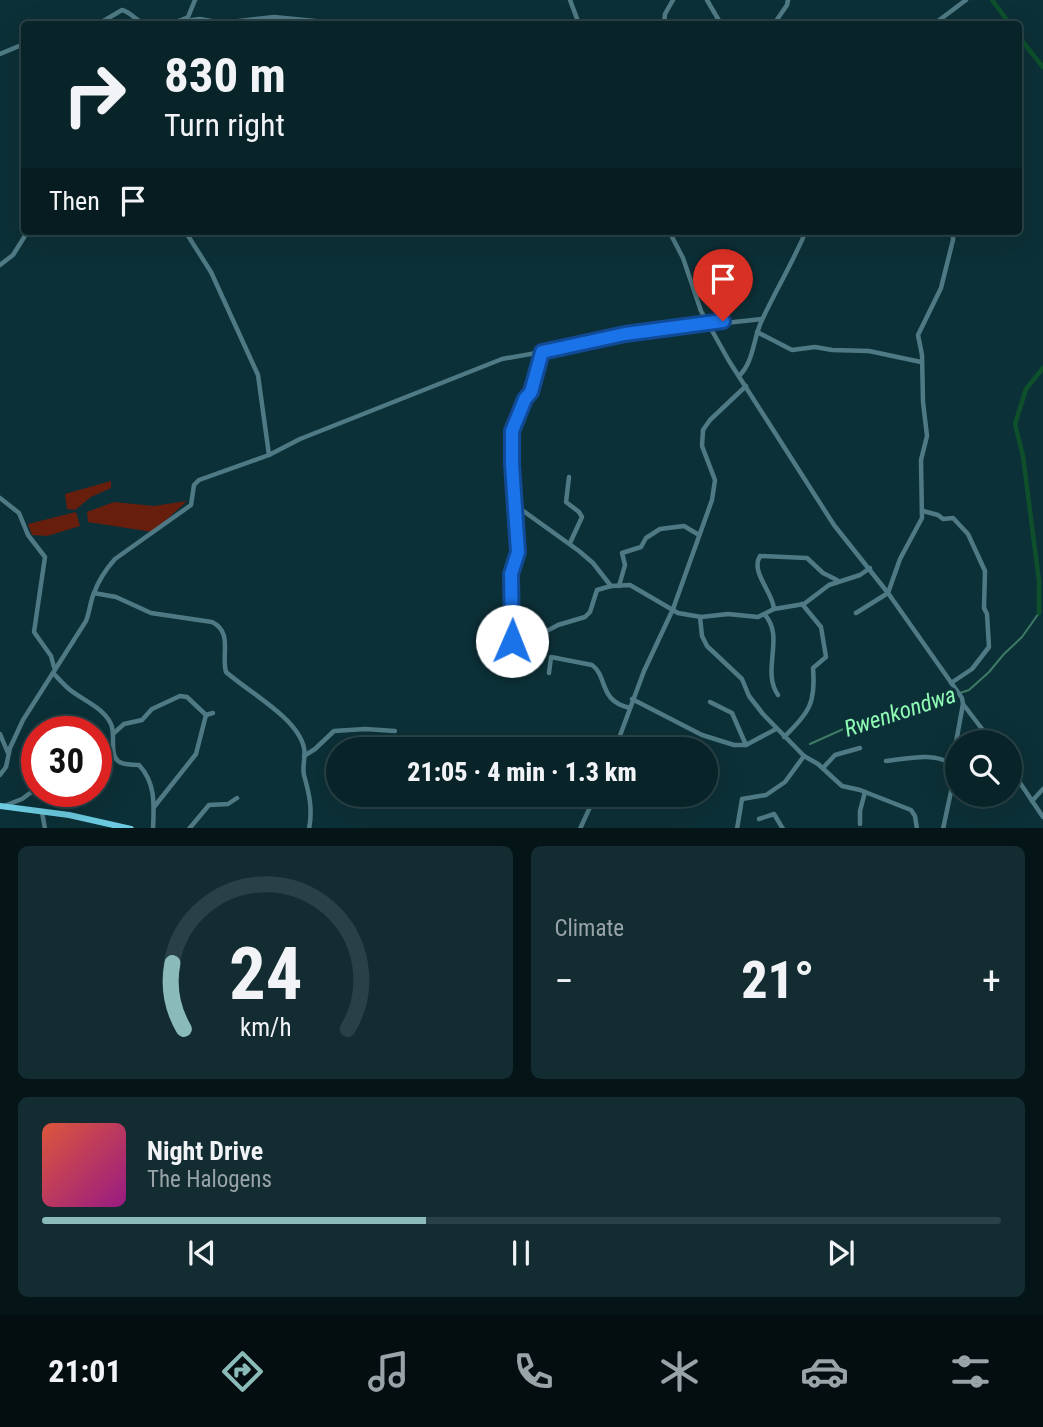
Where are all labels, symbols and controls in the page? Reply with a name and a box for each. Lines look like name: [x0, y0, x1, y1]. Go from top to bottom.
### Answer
text: 830 m: [164, 47, 286, 104]
icon: right: [49, 49, 140, 140]
text: Turn right: [164, 106, 285, 144]
icon: arrive: [114, 182, 152, 220]
text: Then: [49, 186, 100, 216]
pin: [693, 249, 753, 321]
icon: arrive: [704, 260, 742, 298]
position arrow: [475, 604, 549, 678]
water label: Rwenkondwa: [841, 681, 959, 743]
speed limit sign: 30: [21, 716, 112, 807]
map controls: [945, 730, 1022, 807]
button: search: [945, 730, 1022, 807]
text: 21:05 · 4 min · 1.3 km: [407, 757, 637, 787]
text: Climate: [555, 915, 624, 942]
text: 24: [228, 931, 302, 1017]
text: 21°: [741, 950, 814, 1011]
text: −: [555, 959, 574, 1003]
text: +: [982, 959, 1001, 1003]
text: km/h: [240, 1012, 291, 1041]
text: Night Drive: [147, 1136, 263, 1166]
text: The Halogens: [147, 1166, 272, 1193]
icon: previous: [183, 1234, 221, 1272]
icon: pause: [502, 1234, 540, 1272]
icon: next: [822, 1234, 860, 1272]
icon: directions: [218, 1347, 267, 1396]
icon: music: [364, 1347, 413, 1396]
icon: phone: [509, 1347, 558, 1396]
icon: climate: [655, 1347, 704, 1396]
icon: car: [800, 1347, 849, 1396]
icon: filters: [946, 1347, 995, 1396]
text: 21:01: [48, 1352, 122, 1390]

